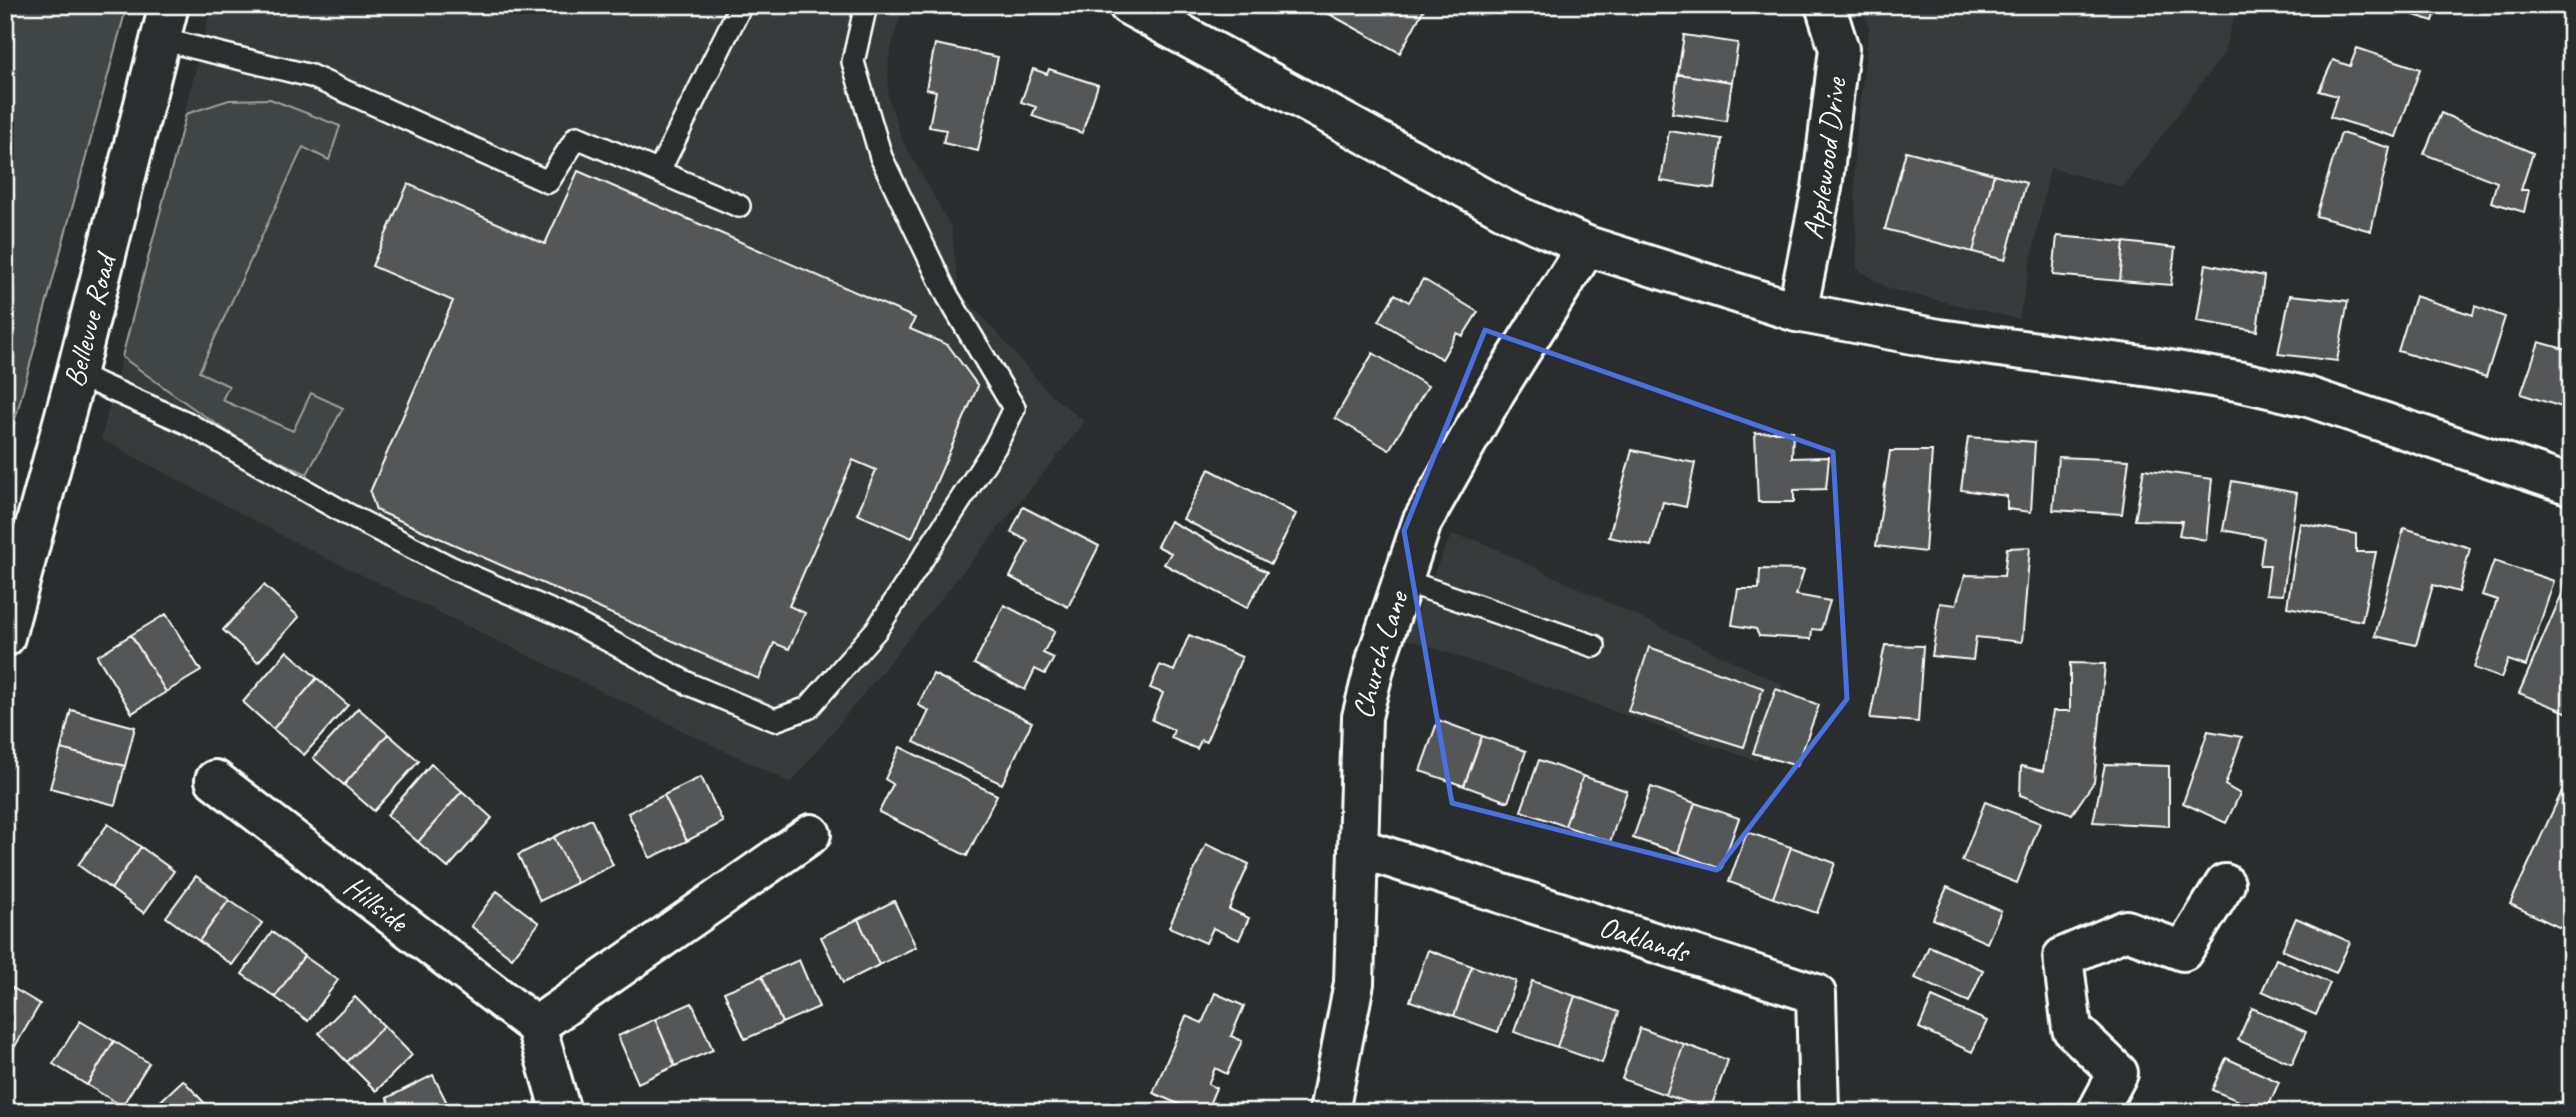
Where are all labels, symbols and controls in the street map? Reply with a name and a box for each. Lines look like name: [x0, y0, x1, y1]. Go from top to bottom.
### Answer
street label: Applewood Drive: [1793, 74, 1855, 242]
street label: Bellevue Road: [54, 247, 125, 391]
street label: Church Lane: [1343, 584, 1417, 722]
street label: Hillside: [337, 867, 417, 941]
street label: Oaklands: [1594, 907, 1696, 972]

